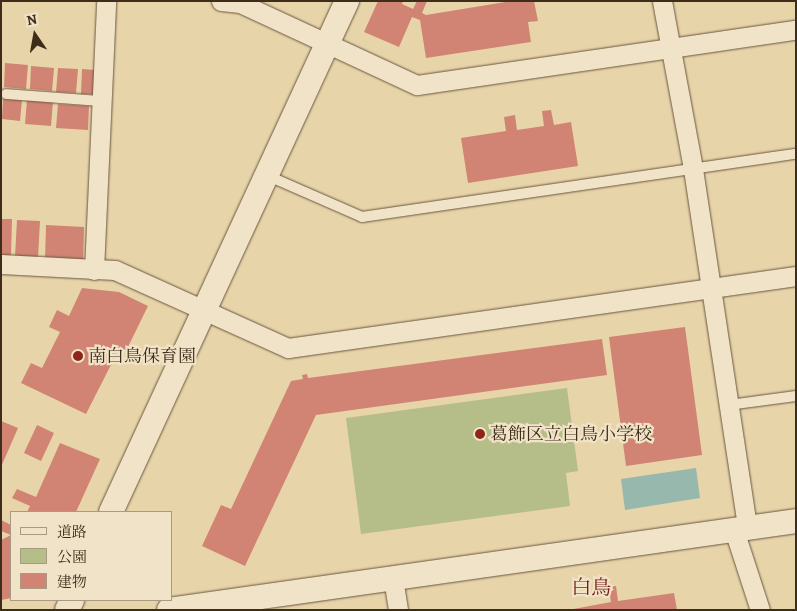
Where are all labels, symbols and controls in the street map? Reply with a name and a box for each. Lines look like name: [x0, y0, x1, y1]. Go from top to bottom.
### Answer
text: N: [25, 9, 39, 30]
north arrow: [10, 10, 60, 60]
place label: 南白鳥保育園: [88, 345, 196, 367]
marker: 南白鳥保育園: [72, 350, 84, 362]
place label: 葛飾区立白鳥小学校: [490, 423, 652, 445]
marker: 葛飾区立白鳥小学校: [474, 428, 486, 440]
legend: [10, 511, 172, 601]
text: 道路: [57, 522, 87, 542]
text: 公園: [57, 547, 87, 567]
text: 建物: [57, 572, 87, 592]
district label: 白鳥: [571, 575, 611, 599]

